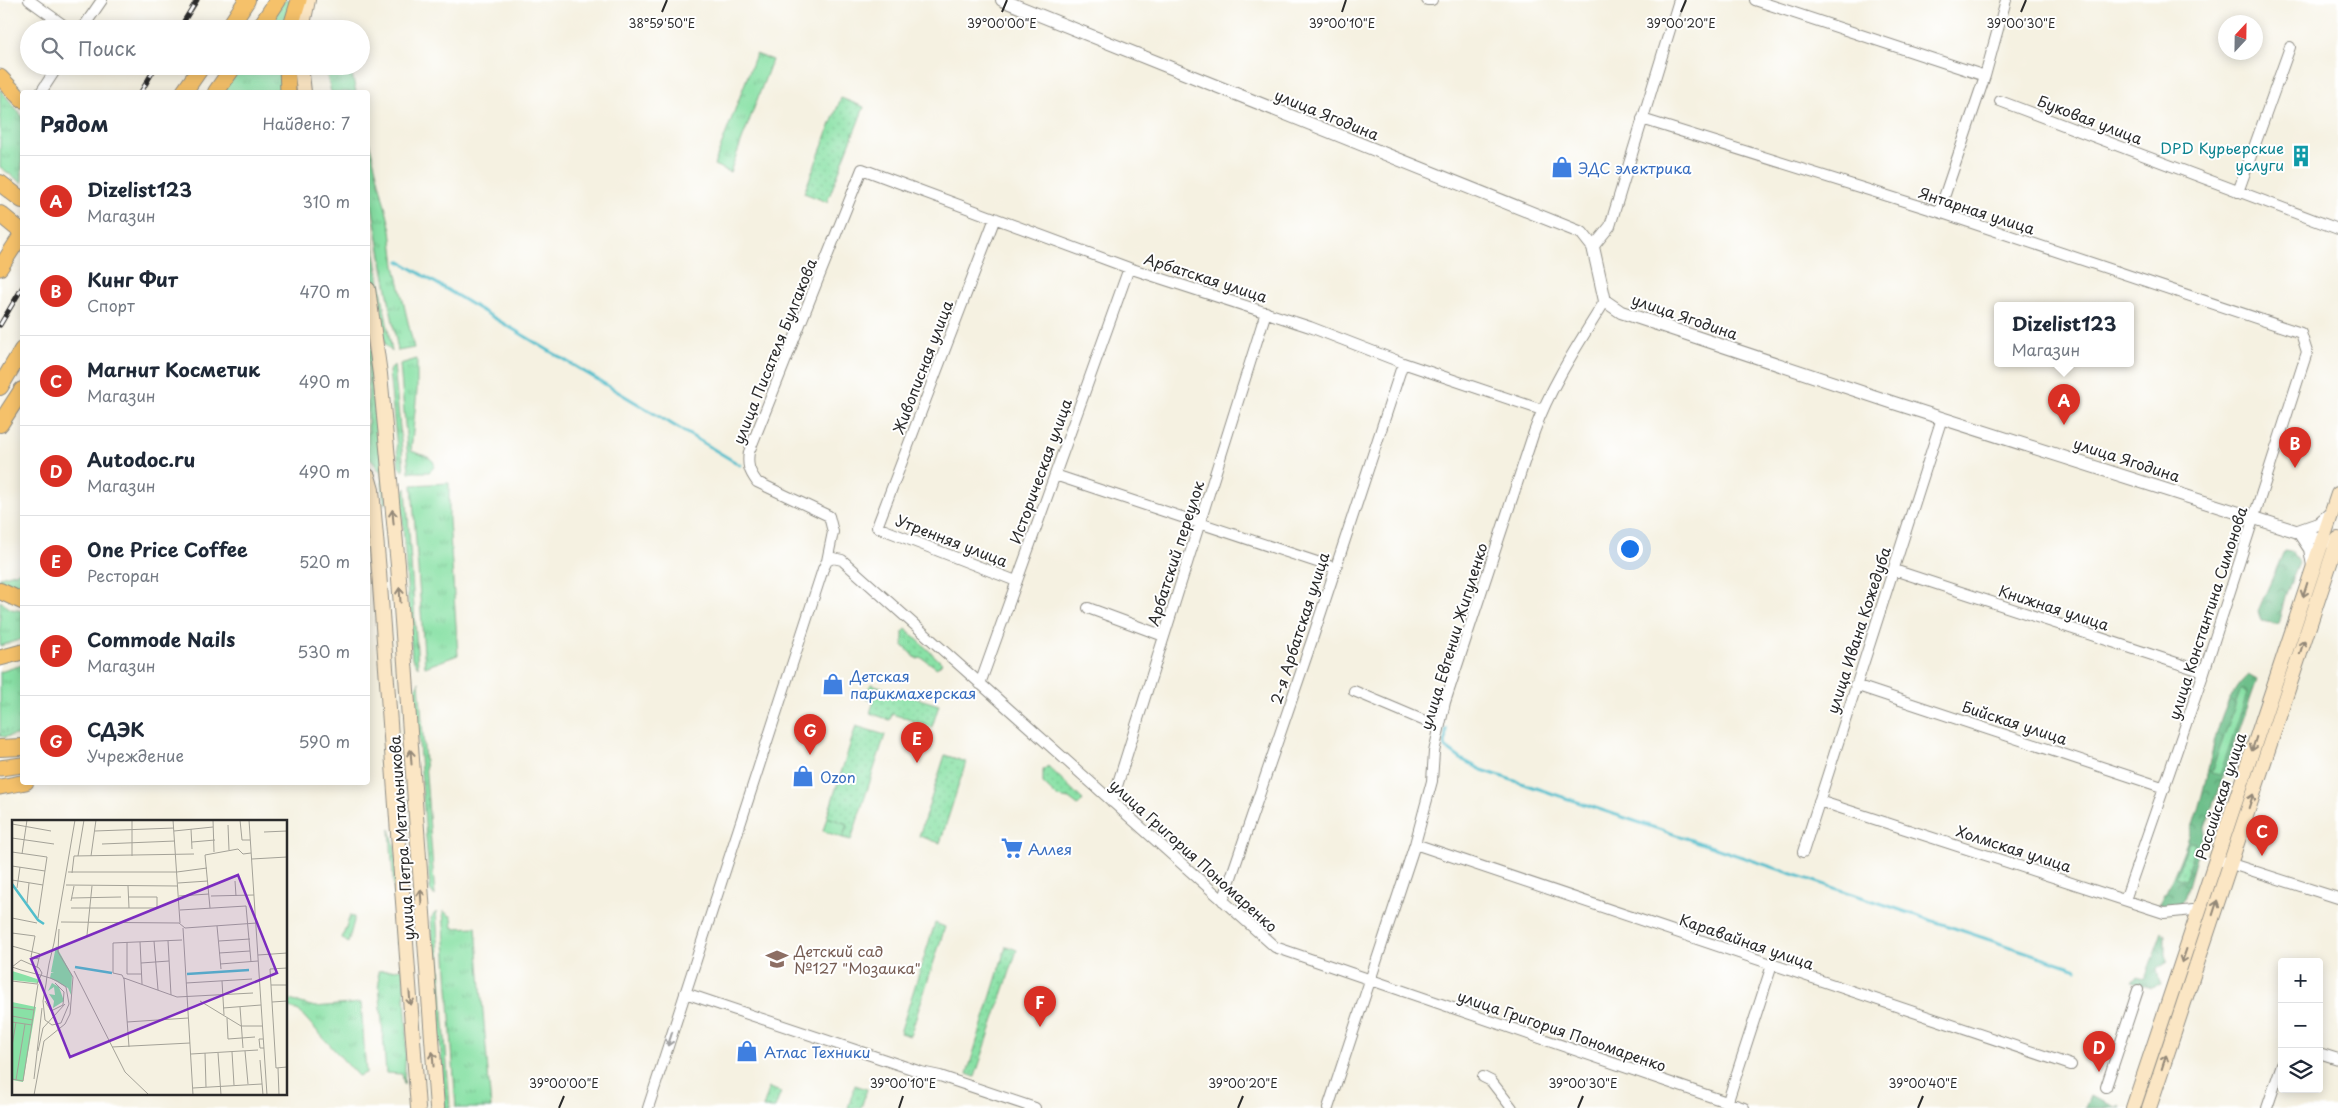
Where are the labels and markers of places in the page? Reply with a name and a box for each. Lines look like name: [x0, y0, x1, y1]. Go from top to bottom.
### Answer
place label: DPD Курьерские услуги: [2160, 136, 2284, 176]
building icon: DPD Курьерские услуги: [2288, 143, 2314, 169]
shop icon: ЭДС электрика: [1549, 154, 1575, 180]
place label: ЭДС электрика: [1578, 156, 1692, 179]
pin: A: [2048, 384, 2080, 425]
pin: B: [2279, 427, 2311, 468]
place label: Детская парикмахерская: [849, 664, 976, 704]
shop icon: Детская парикмахерская: [820, 671, 846, 697]
pin: G: [794, 714, 826, 755]
pin: E: [901, 722, 933, 763]
shop icon: Ozon: [790, 763, 816, 789]
place label: Ozon: [820, 765, 856, 788]
pin: C: [2246, 815, 2278, 856]
supermarket icon: Аллея: [999, 835, 1025, 861]
place label: Аллея: [1028, 837, 1072, 860]
place label: Детский сад №127 "Мозаика": [793, 939, 921, 979]
school or university icon: Детский сад №127 "Мозаика": [764, 946, 790, 972]
pin: F: [1024, 986, 1056, 1027]
pin: D: [2083, 1031, 2115, 1072]
shop icon: Атлас Техники: [734, 1038, 760, 1064]
place label: Атлас Техники: [764, 1040, 871, 1063]

